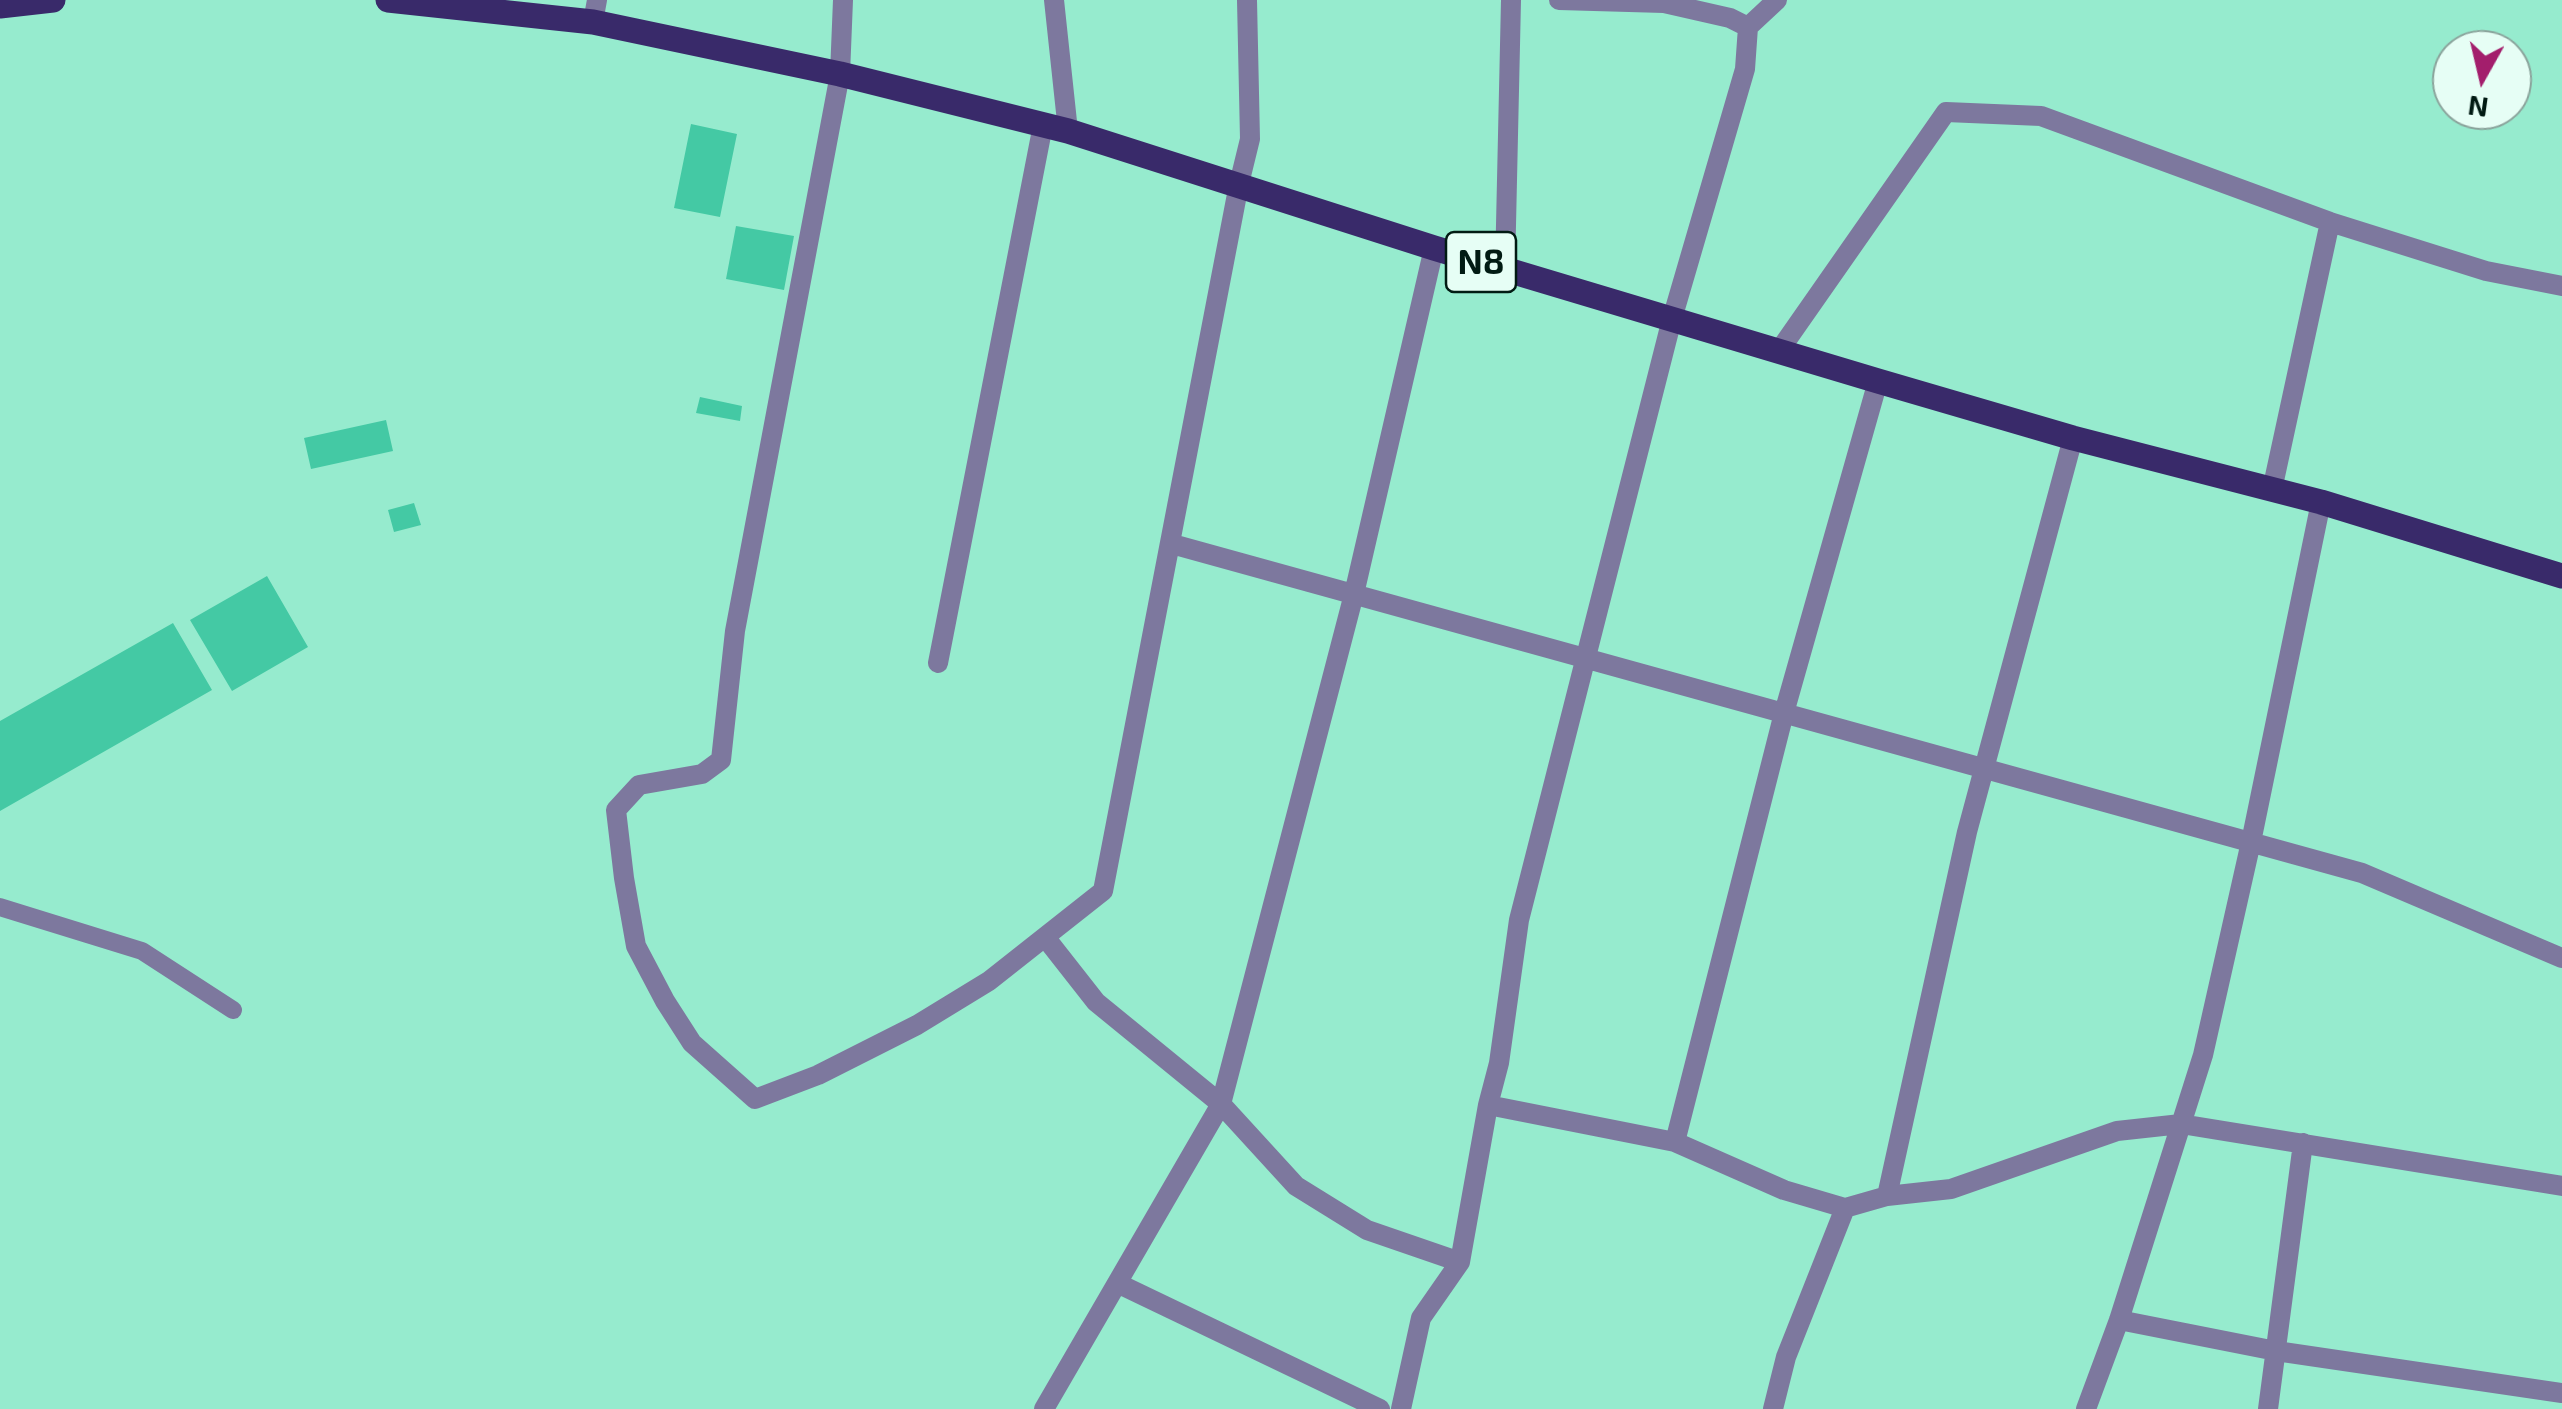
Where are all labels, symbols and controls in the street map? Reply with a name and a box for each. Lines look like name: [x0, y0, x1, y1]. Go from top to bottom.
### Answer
north arrow: [2432, 30, 2532, 130]
text: N: [2466, 89, 2490, 126]
road number: N8: [1446, 232, 1516, 292]

